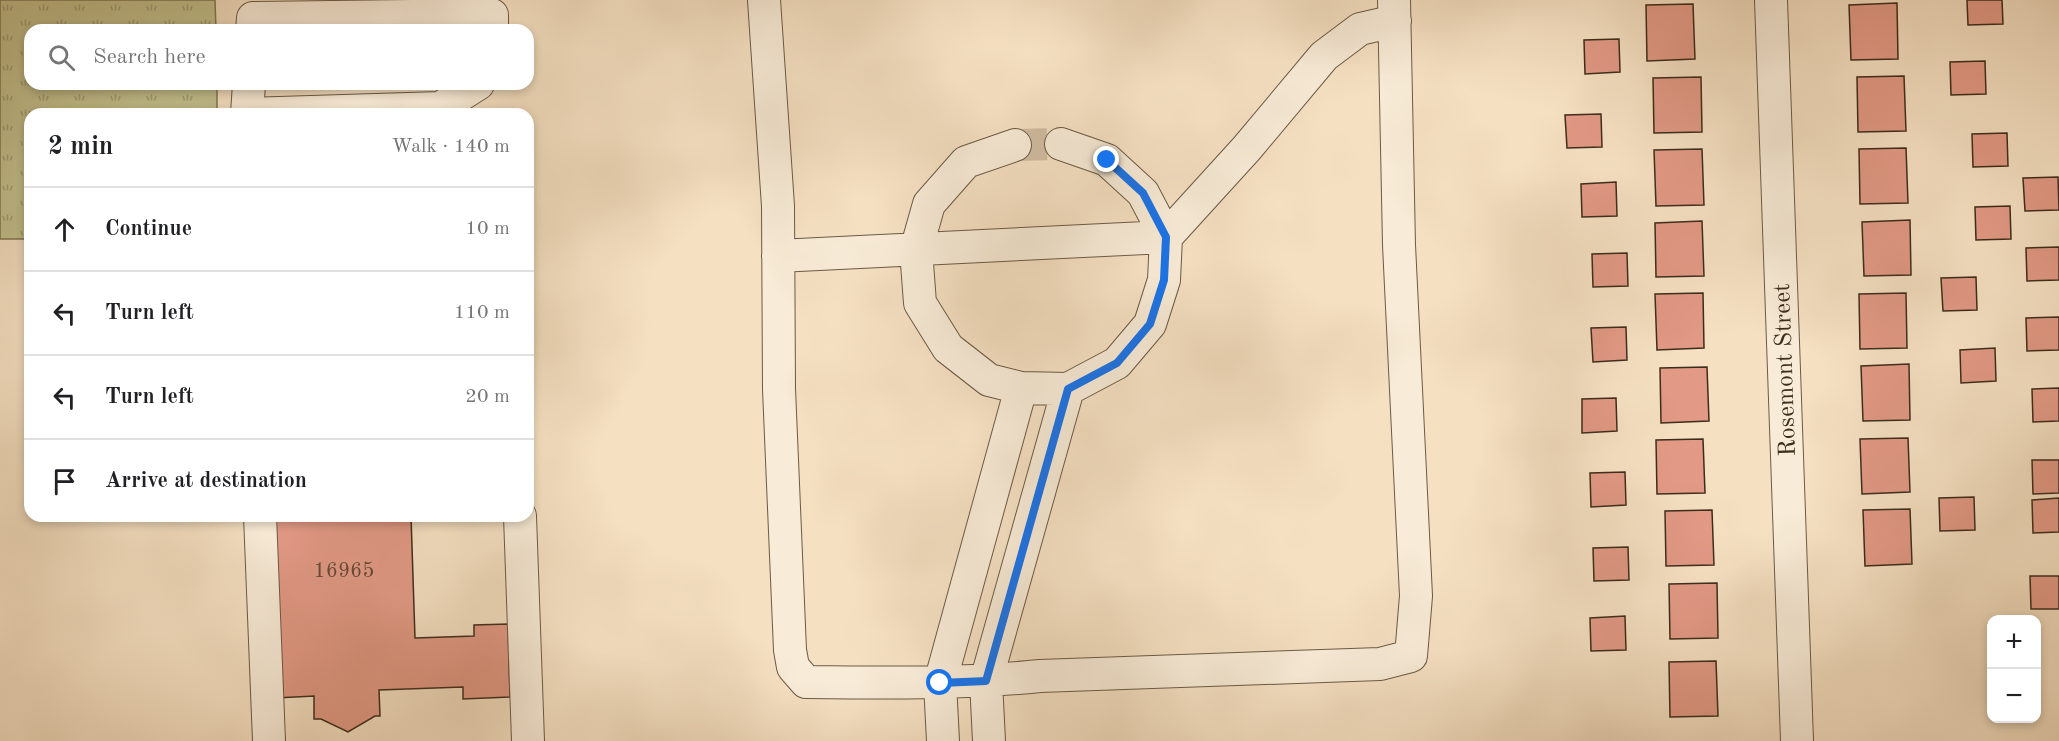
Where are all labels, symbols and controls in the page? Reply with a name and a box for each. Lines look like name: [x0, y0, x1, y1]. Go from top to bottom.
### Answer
search box: [24, 24, 534, 90]
icon: search: [45, 41, 78, 74]
text: Search here: [93, 46, 206, 68]
text: 2 min: [48, 134, 113, 160]
text: Walk · 140 m: [391, 137, 510, 157]
route end: [1093, 146, 1119, 172]
icon: ahead: [48, 213, 81, 246]
text: Continue: [105, 218, 192, 240]
text: 10 m: [465, 219, 510, 239]
street label: Rosemont Street: [1771, 283, 1801, 457]
icon: left: [48, 297, 81, 330]
text: Turn left: [105, 302, 194, 324]
text: 110 m: [454, 303, 510, 323]
icon: left: [48, 381, 81, 414]
text: Turn left: [105, 386, 194, 408]
text: 20 m: [465, 387, 510, 407]
icon: arrive: [48, 465, 81, 498]
text: Arrive at destination: [105, 470, 307, 492]
house number: 16965: [314, 561, 374, 582]
map controls: [1987, 615, 2041, 723]
button: +: [1987, 615, 2041, 669]
route start: [926, 669, 952, 695]
button: −: [1987, 669, 2041, 723]

